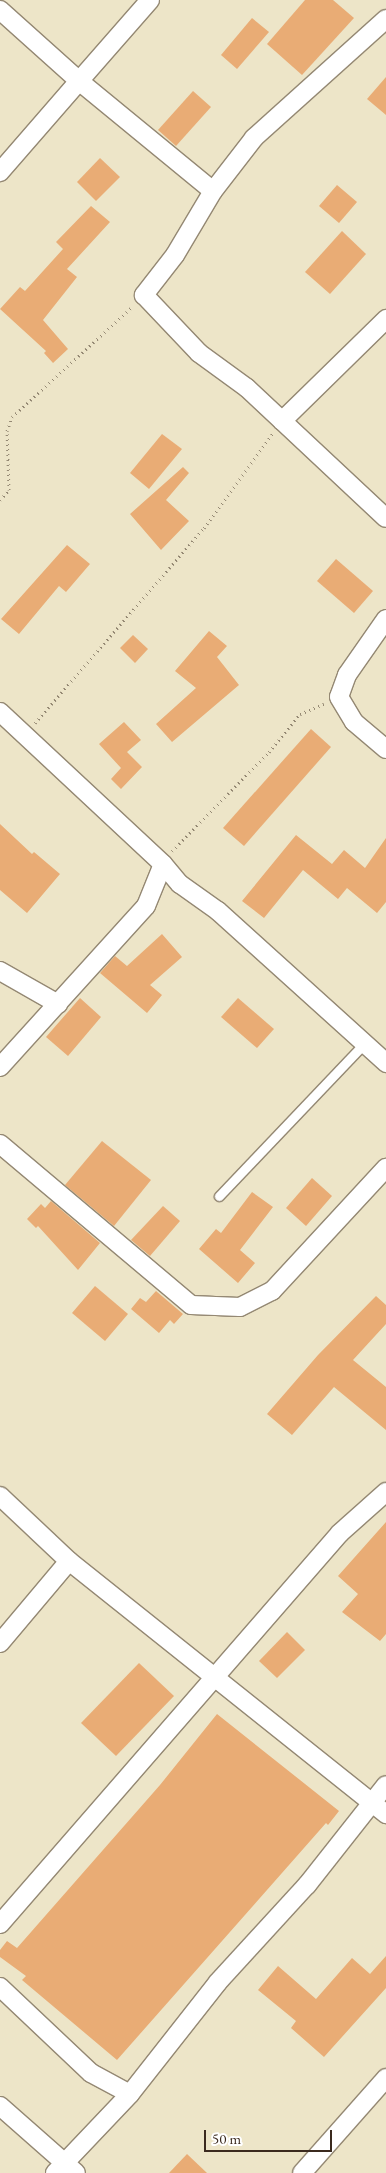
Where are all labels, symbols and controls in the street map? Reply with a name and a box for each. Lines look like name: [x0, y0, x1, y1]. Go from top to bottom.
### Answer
scale bar: [206, 2120, 334, 2152]
text: 50 m: [212, 2129, 241, 2148]

